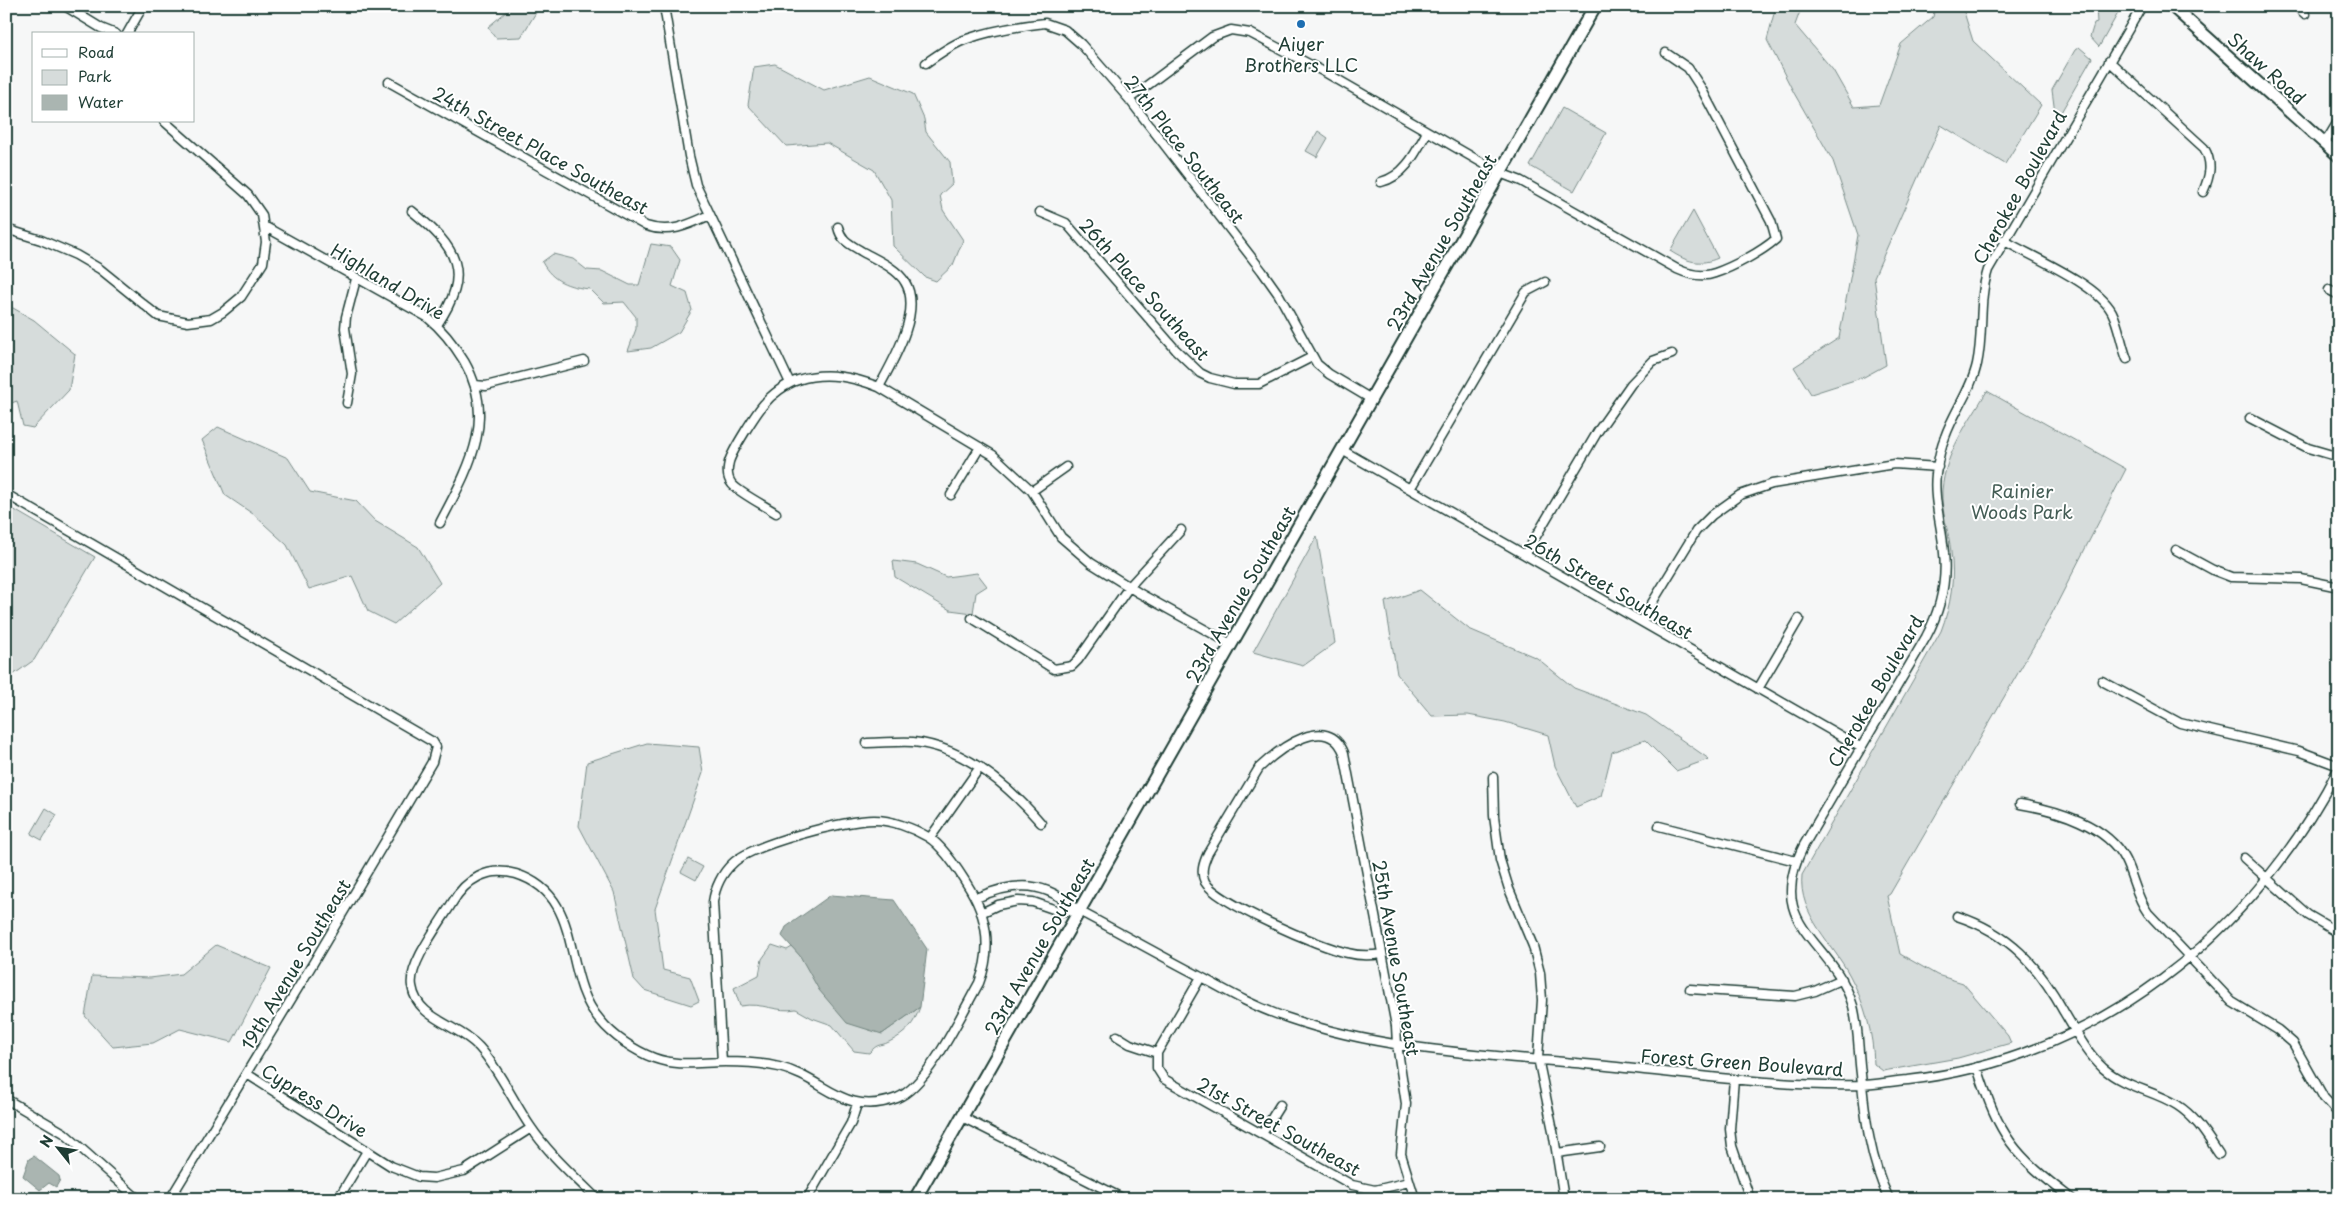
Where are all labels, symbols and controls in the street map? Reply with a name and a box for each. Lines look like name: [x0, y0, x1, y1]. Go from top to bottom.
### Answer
marker: Aiyer Brothers LLC: [1295, 18, 1307, 30]
street label: Shaw Road: [2222, 25, 2312, 111]
place label: Aiyer Brothers LLC: [1244, 30, 1358, 78]
legend: [32, 32, 195, 122]
text: Road: [78, 40, 114, 63]
text: Park: [78, 64, 112, 87]
street label: 27th Place Southeast: [1118, 69, 1252, 229]
street label: 24th Street Place Southeast: [428, 79, 654, 221]
text: Water: [78, 90, 123, 113]
street label: Cherokee Boulevard: [1965, 105, 2073, 269]
street label: 23rd Avenue Southeast: [1379, 148, 1503, 336]
street label: 26th Place Southeast: [1074, 212, 1216, 366]
street label: Highland Drive: [326, 236, 450, 326]
park label: Rainier Woods Park: [1971, 477, 2073, 525]
street label: 23rd Avenue Southeast: [1178, 500, 1302, 688]
street label: 26th Street Southeast: [1520, 527, 1698, 645]
street label: Cherokee Boulevard: [1820, 610, 1930, 772]
street label: 23rd Avenue Southeast: [977, 852, 1101, 1040]
street label: 25th Avenue Southeast: [1366, 858, 1428, 1058]
street label: 19th Avenue Southeast: [233, 873, 357, 1055]
street label: Forest Green Boulevard: [1640, 1041, 1844, 1083]
street label: Cypress Drive: [257, 1057, 374, 1144]
street label: 21st Street Southeast: [1192, 1070, 1366, 1182]
north arrow: [32, 1122, 82, 1172]
text: N: [34, 1131, 58, 1151]

